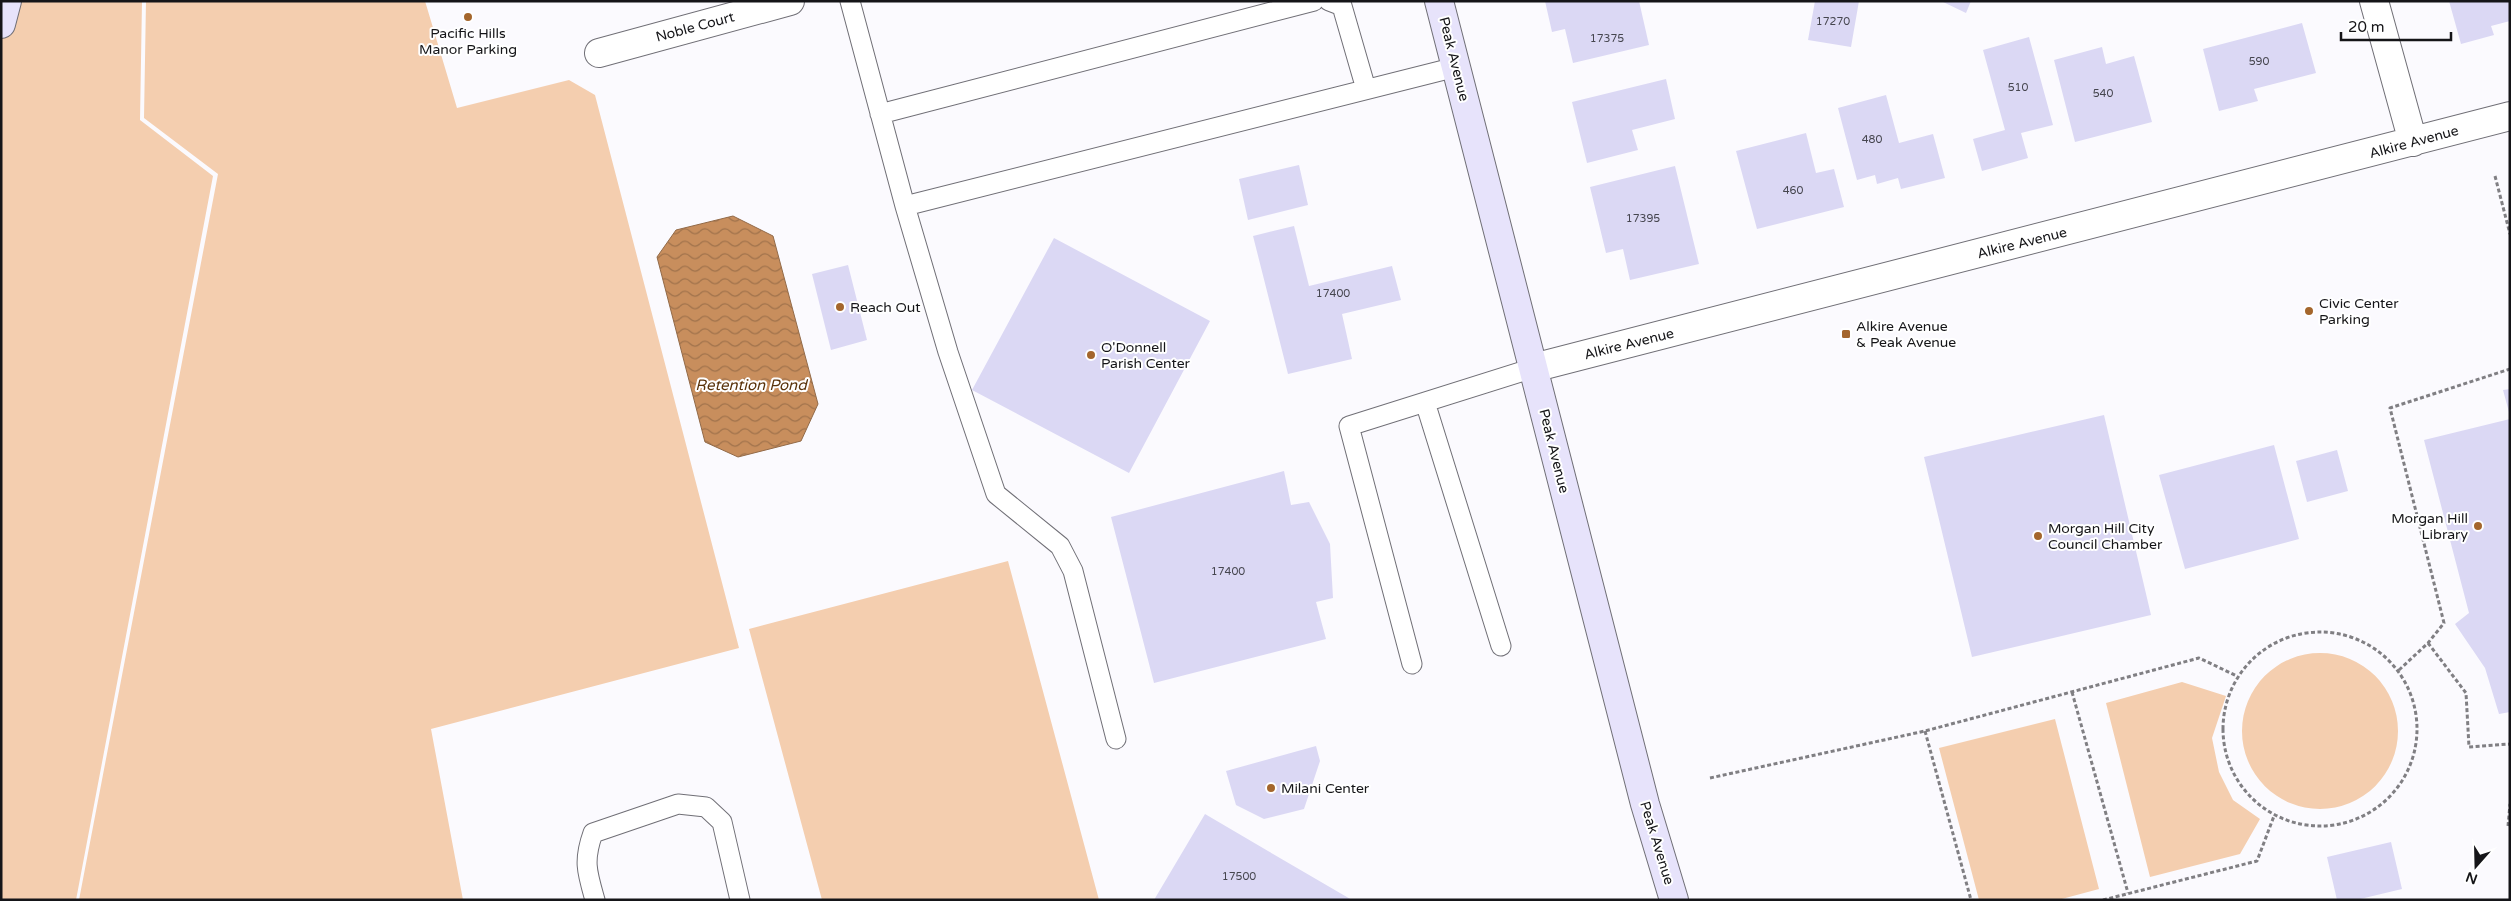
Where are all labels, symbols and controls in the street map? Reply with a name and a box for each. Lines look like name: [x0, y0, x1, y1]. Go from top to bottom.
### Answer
street label: Noble Court: [654, 8, 737, 46]
scale bar: [2341, 10, 2451, 42]
marker: Pacific Hills Manor Parking: [462, 11, 474, 23]
street label: Peak Avenue: [1435, 15, 1473, 103]
house number: 17270: [1816, 15, 1850, 28]
text: 20 m: [2348, 18, 2385, 36]
place label: Pacific Hills Manor Parking: [419, 25, 517, 58]
house number: 17375: [1590, 32, 1624, 45]
house number: 590: [2249, 55, 2269, 68]
house number: 510: [2008, 81, 2028, 94]
house number: 540: [2093, 87, 2113, 100]
street label: Alkire Avenue: [2367, 122, 2461, 162]
house number: 480: [1862, 133, 1882, 146]
house number: 460: [1783, 184, 1803, 197]
house number: 17395: [1626, 212, 1660, 225]
street label: Alkire Avenue: [1975, 224, 2069, 262]
house number: 17400: [1316, 287, 1350, 300]
place label: Civic Center Parking: [2319, 295, 2399, 328]
place label: Reach Out: [850, 299, 921, 316]
marker: Reach Out: [834, 301, 846, 313]
marker: Civic Center Parking: [2303, 305, 2315, 317]
place label: Alkire Avenue & Peak Avenue: [1856, 318, 1956, 351]
street label: Alkire Avenue: [1582, 325, 1676, 363]
marker: Alkire Avenue & Peak Avenue: [1840, 328, 1852, 340]
place label: O'Donnell Parish Center: [1101, 339, 1191, 372]
marker: O'Donnell Parish Center: [1085, 349, 1097, 361]
water label: Retention Pond: [695, 376, 808, 394]
street label: Peak Avenue: [1535, 407, 1573, 495]
place label: Morgan Hill Library: [2391, 510, 2468, 543]
place label: Morgan Hill City Council Chamber: [2048, 520, 2163, 553]
marker: Morgan Hill Library: [2472, 520, 2484, 532]
marker: Morgan Hill City Council Chamber: [2032, 530, 2044, 542]
house number: 17400: [1211, 565, 1245, 578]
place label: Milani Center: [1281, 780, 1370, 797]
marker: Milani Center: [1265, 782, 1277, 794]
street label: Peak Avenue: [1636, 799, 1678, 887]
north arrow: [2451, 841, 2501, 891]
text: N: [2464, 868, 2480, 888]
house number: 17500: [1222, 870, 1256, 883]

